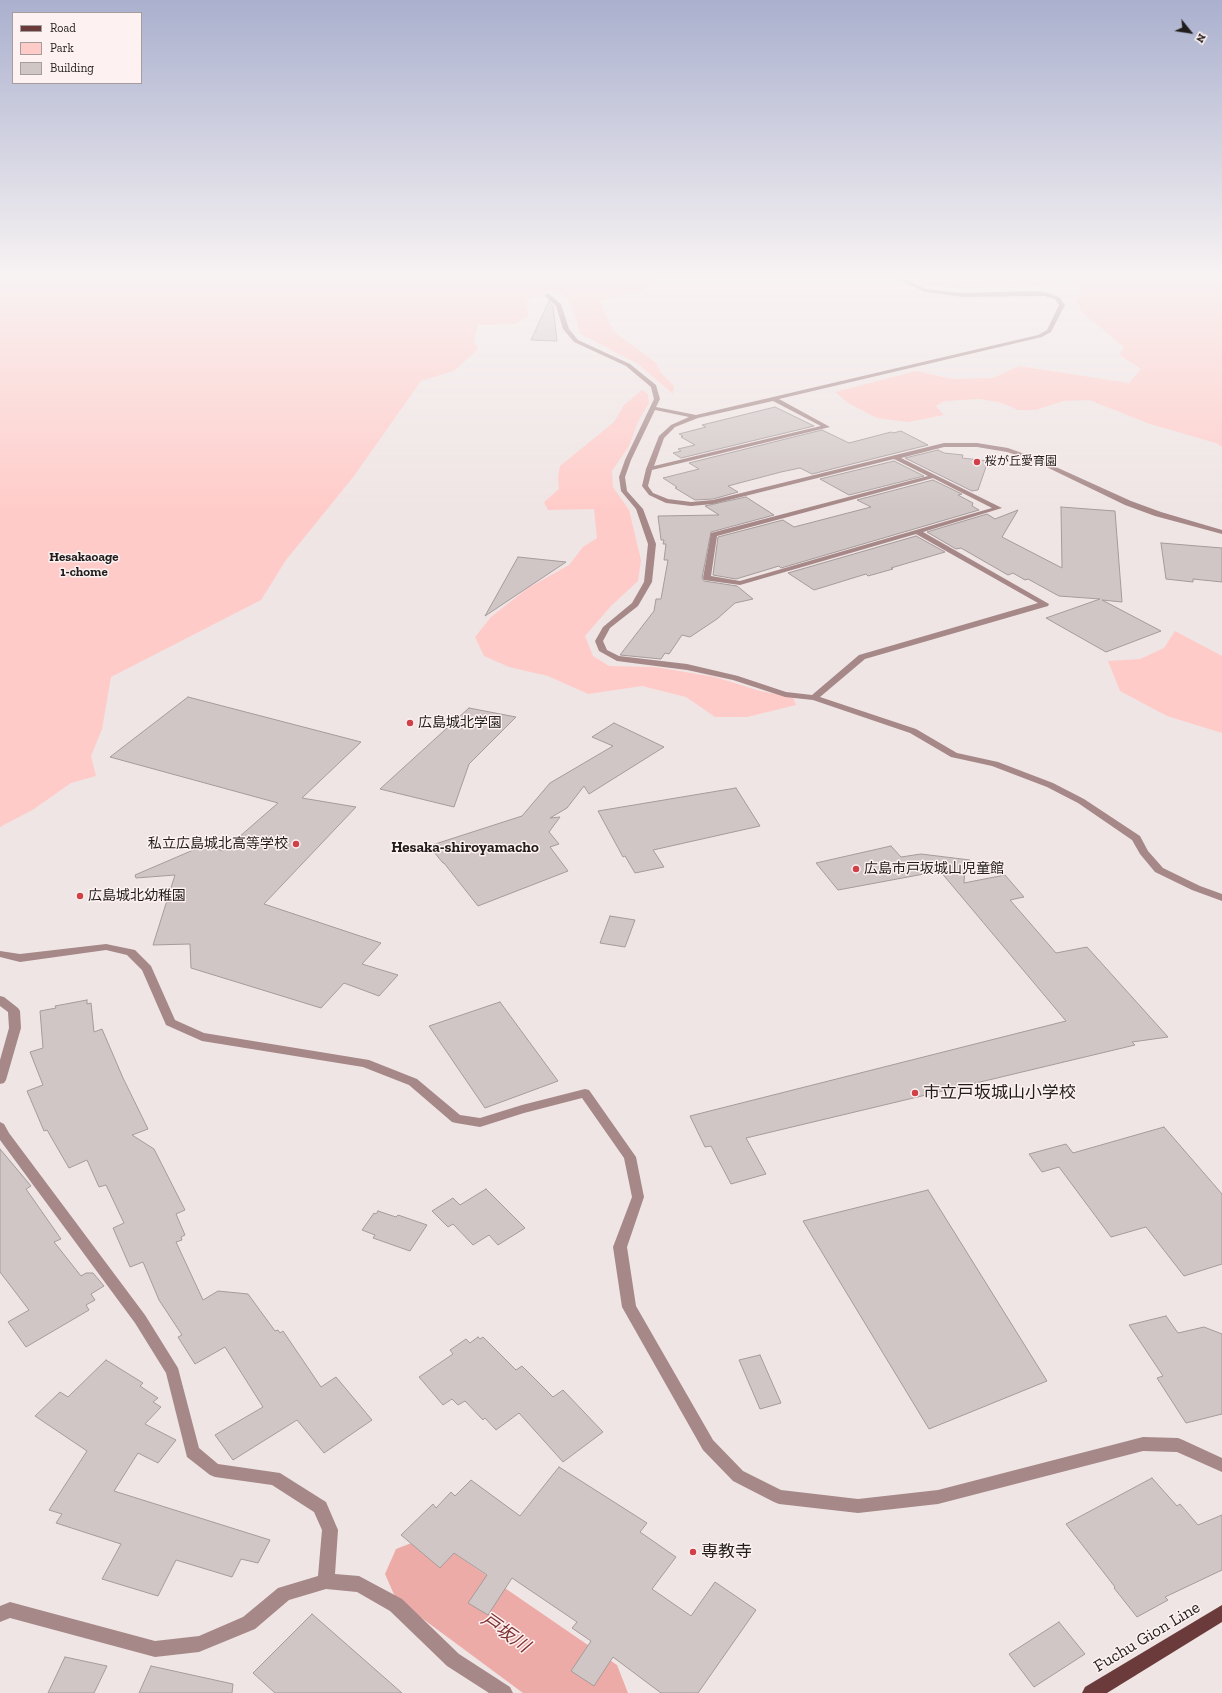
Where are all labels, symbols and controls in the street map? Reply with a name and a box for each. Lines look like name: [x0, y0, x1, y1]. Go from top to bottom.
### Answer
legend: [12, 12, 142, 84]
north arrow: [1170, 12, 1210, 52]
text: Road: [50, 21, 76, 35]
text: N: [1193, 31, 1209, 45]
text: Park: [50, 41, 74, 55]
text: Building: [50, 61, 94, 75]
place label: 桜が丘愛育園: [985, 455, 1057, 469]
marker: 桜が丘愛育園: [972, 457, 982, 467]
district label: Hesakaoage 1-chome: [49, 549, 119, 580]
place label: 広島城北学園: [418, 715, 502, 731]
marker: 広島城北学園: [405, 718, 415, 728]
place label: 私立広島城北高等学校: [148, 836, 288, 852]
marker: 私立広島城北高等学校: [291, 839, 301, 849]
district label: Hesaka-shiroyamacho: [391, 839, 539, 857]
place label: 広島市戸坂城山児童館: [864, 861, 1004, 877]
marker: 広島市戸坂城山児童館: [851, 864, 861, 874]
place label: 広島城北幼稚園: [88, 888, 186, 904]
marker: 広島城北幼稚園: [75, 891, 85, 901]
place label: 市立戸坂城山小学校: [923, 1083, 1076, 1103]
marker: 市立戸坂城山小学校: [910, 1088, 920, 1098]
place label: 専教寺: [701, 1542, 752, 1562]
marker: 専教寺: [688, 1547, 698, 1557]
street label: Fuchu Gion Line: [1090, 1597, 1204, 1677]
water label: 戸坂川: [477, 1609, 533, 1657]

